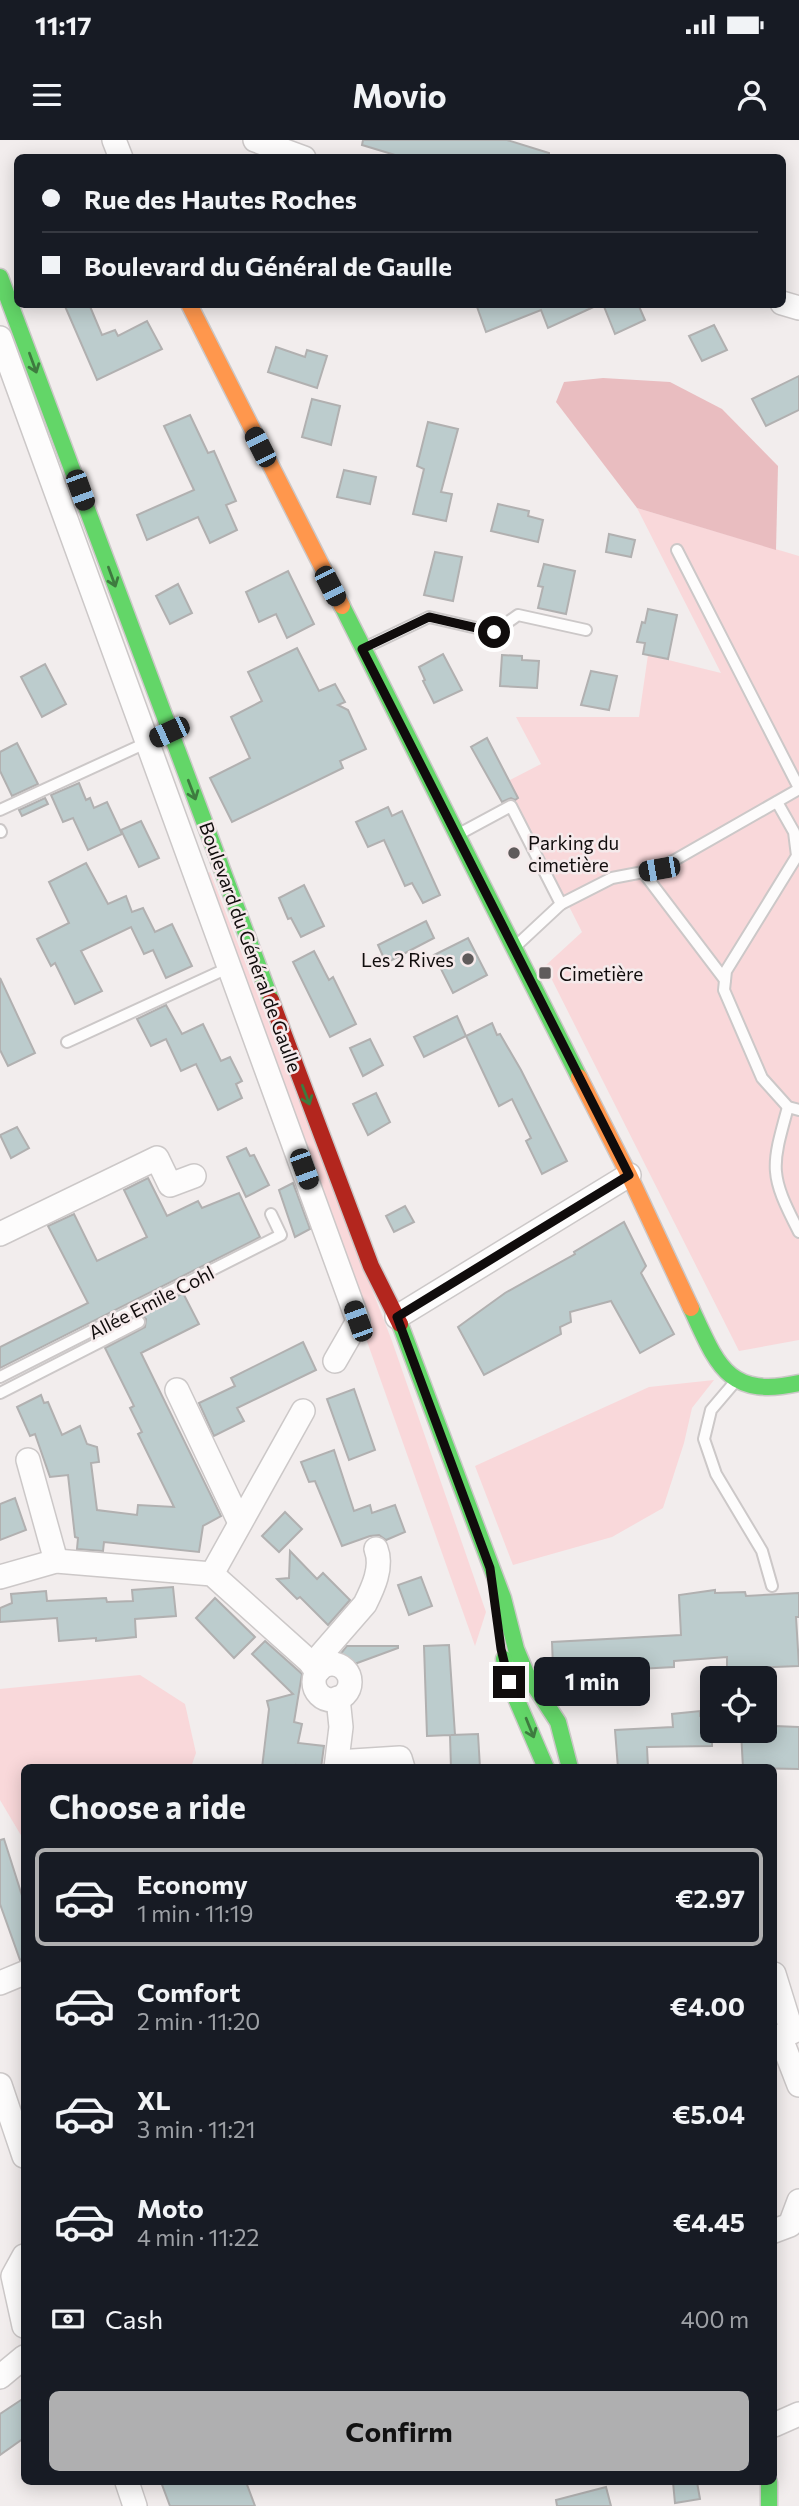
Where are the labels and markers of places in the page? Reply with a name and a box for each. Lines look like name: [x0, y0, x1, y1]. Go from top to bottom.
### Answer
place label: Parking du cimetière: [528, 831, 619, 876]
marker: Parking du cimetière: [506, 845, 522, 861]
place label: Les 2 Rives: [361, 948, 454, 971]
marker: Les 2 Rives: [460, 951, 476, 967]
place label: Cimetière: [559, 962, 643, 985]
marker: Cimetière: [537, 965, 553, 981]

